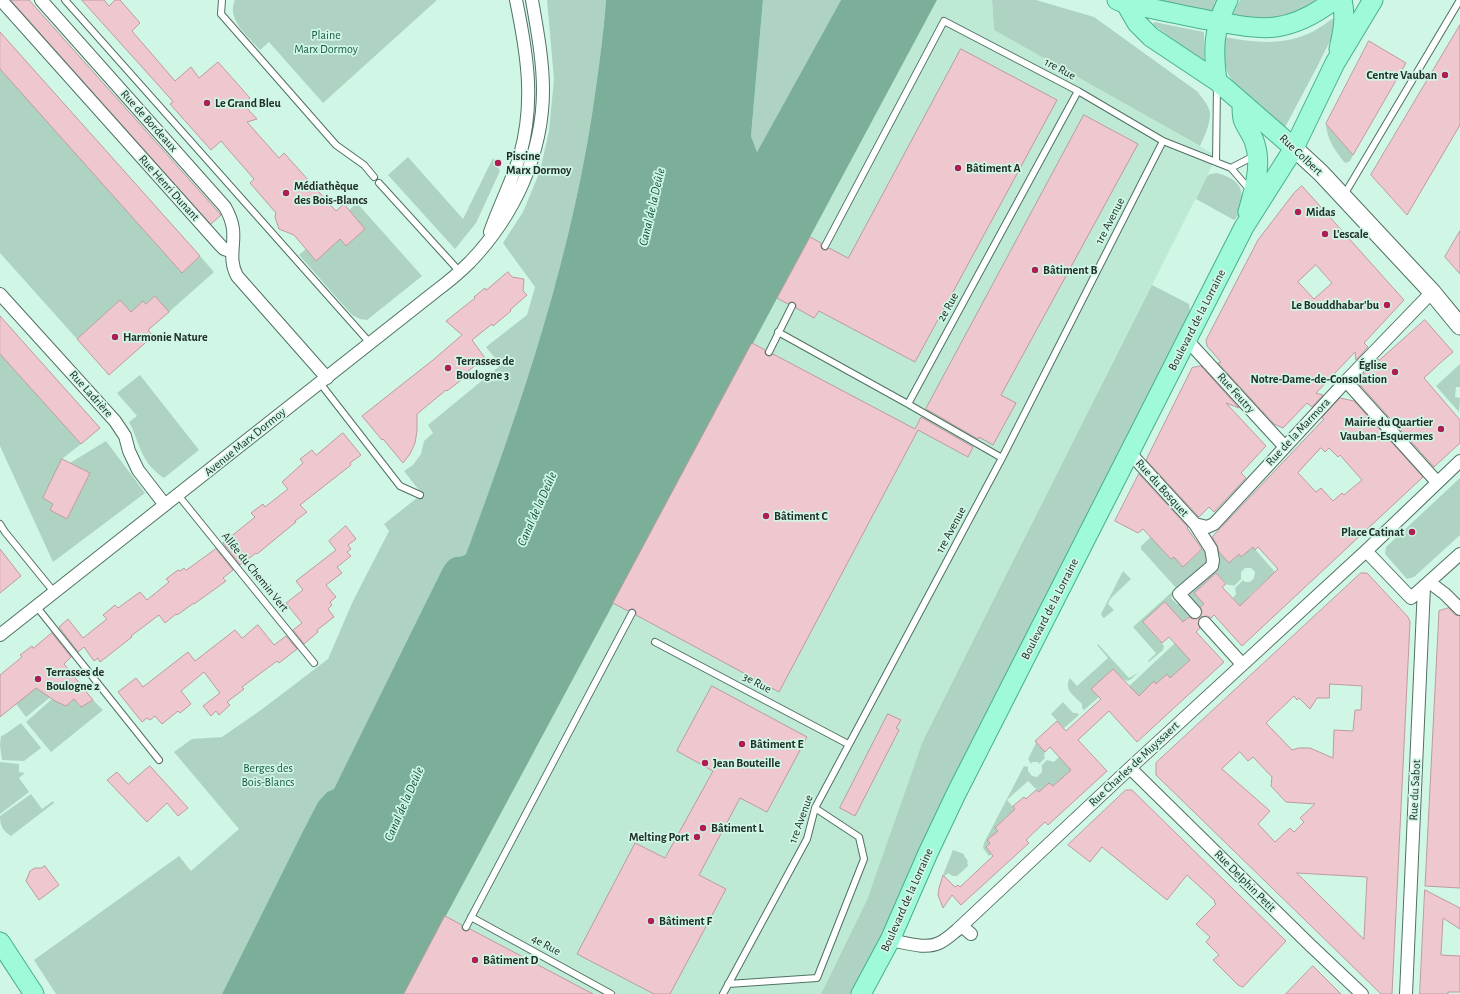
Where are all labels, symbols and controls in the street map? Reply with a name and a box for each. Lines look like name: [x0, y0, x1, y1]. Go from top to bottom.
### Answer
park label: Plaine Marx Dormoy: [294, 28, 358, 56]
street label: 1re Rue: [1042, 55, 1078, 83]
place label: Centre Vauban: [1367, 68, 1437, 82]
marker: Centre Vauban: [1440, 70, 1450, 80]
street label: Rue de Bordeaux: [117, 87, 181, 155]
place label: Le Grand Bleu: [215, 96, 281, 110]
marker: Le Grand Bleu: [202, 98, 212, 108]
street label: Rue Colbert: [1276, 131, 1326, 179]
place label: Piscine Marx Dormoy: [506, 149, 571, 177]
street label: Rue Henri Dunant: [136, 152, 202, 224]
marker: Piscine Marx Dormoy: [493, 158, 503, 168]
place label: Bâtiment A: [966, 161, 1021, 175]
marker: Bâtiment A: [953, 163, 963, 173]
water label: Canal de la Deûle: [635, 167, 669, 247]
place label: Médiathèque des Bois-Blancs: [294, 179, 368, 207]
marker: Médiathèque des Bois-Blancs: [281, 188, 291, 198]
street label: 1re Avenue: [1092, 195, 1128, 247]
place label: Midas: [1306, 205, 1335, 219]
marker: Midas: [1293, 207, 1303, 217]
place label: L'escale: [1333, 227, 1369, 241]
marker: L'escale: [1320, 229, 1330, 239]
place label: Bâtiment B: [1043, 263, 1097, 277]
marker: Bâtiment B: [1030, 265, 1040, 275]
street label: Boulevard de la Lorraine: [1165, 267, 1229, 373]
street label: 2e Rue: [934, 290, 962, 324]
place label: Le Bouddhabar'bu: [1291, 298, 1379, 312]
marker: Le Bouddhabar'bu: [1382, 300, 1392, 310]
place label: Harmonie Nature: [123, 330, 208, 344]
marker: Harmonie Nature: [110, 332, 120, 342]
place label: Terrasses de Boulogne 3: [456, 354, 514, 382]
place label: Église Notre-Dame-de-Consolation: [1251, 358, 1387, 386]
marker: Terrasses de Boulogne 3: [443, 363, 453, 373]
street label: Rue Ladrière: [66, 367, 116, 421]
marker: Église Notre-Dame-de-Consolation: [1390, 367, 1400, 377]
street label: Rue Feutry: [1214, 370, 1258, 416]
street label: Rue de la Marmora: [1263, 395, 1333, 469]
street label: Avenue Marx Dormoy: [201, 405, 289, 479]
place label: Mairie du Quartier Vauban-Esquermes: [1340, 415, 1433, 443]
marker: Mairie du Quartier Vauban-Esquermes: [1436, 424, 1446, 434]
street label: Rue du Bosquet: [1132, 456, 1192, 520]
water label: Canal de la Deûle: [514, 470, 560, 548]
street label: 1re Avenue: [933, 504, 969, 556]
place label: Bâtiment C: [774, 509, 828, 523]
marker: Bâtiment C: [761, 511, 771, 521]
place label: Place Catinat: [1341, 525, 1404, 539]
marker: Place Catinat: [1407, 527, 1417, 537]
street label: Allée du Chemin Vert: [218, 529, 292, 615]
street label: Boulevard de la Lorraine: [1018, 556, 1082, 662]
place label: Terrasses de Boulogne 2: [46, 665, 104, 693]
street label: 3e Rue: [740, 669, 774, 697]
marker: Terrasses de Boulogne 2: [33, 674, 43, 684]
street label: Rue Charles de Muyssaert: [1086, 718, 1182, 810]
place label: Bâtiment E: [750, 737, 804, 751]
marker: Bâtiment E: [737, 739, 747, 749]
place label: Jean Bouteille: [713, 756, 780, 770]
marker: Jean Bouteille: [700, 758, 710, 768]
street label: Rue du Sabot: [1406, 759, 1424, 821]
park label: Berges des Bois-Blancs: [242, 761, 294, 789]
water label: Canal de la Deûle: [381, 765, 427, 843]
street label: 1re Avenue: [786, 793, 816, 845]
place label: Bâtiment L: [711, 821, 764, 835]
marker: Bâtiment L: [698, 823, 708, 833]
place label: Melting Port: [629, 830, 689, 844]
marker: Melting Port: [692, 832, 702, 842]
street label: Boulevard de la Lorraine: [878, 846, 936, 954]
street label: Rue Delphin Petit: [1211, 847, 1279, 915]
place label: Bâtiment F: [659, 914, 712, 928]
marker: Bâtiment F: [646, 916, 656, 926]
street label: 4e Rue: [529, 931, 563, 959]
place label: Bâtiment D: [483, 953, 538, 967]
marker: Bâtiment D: [470, 955, 480, 965]

